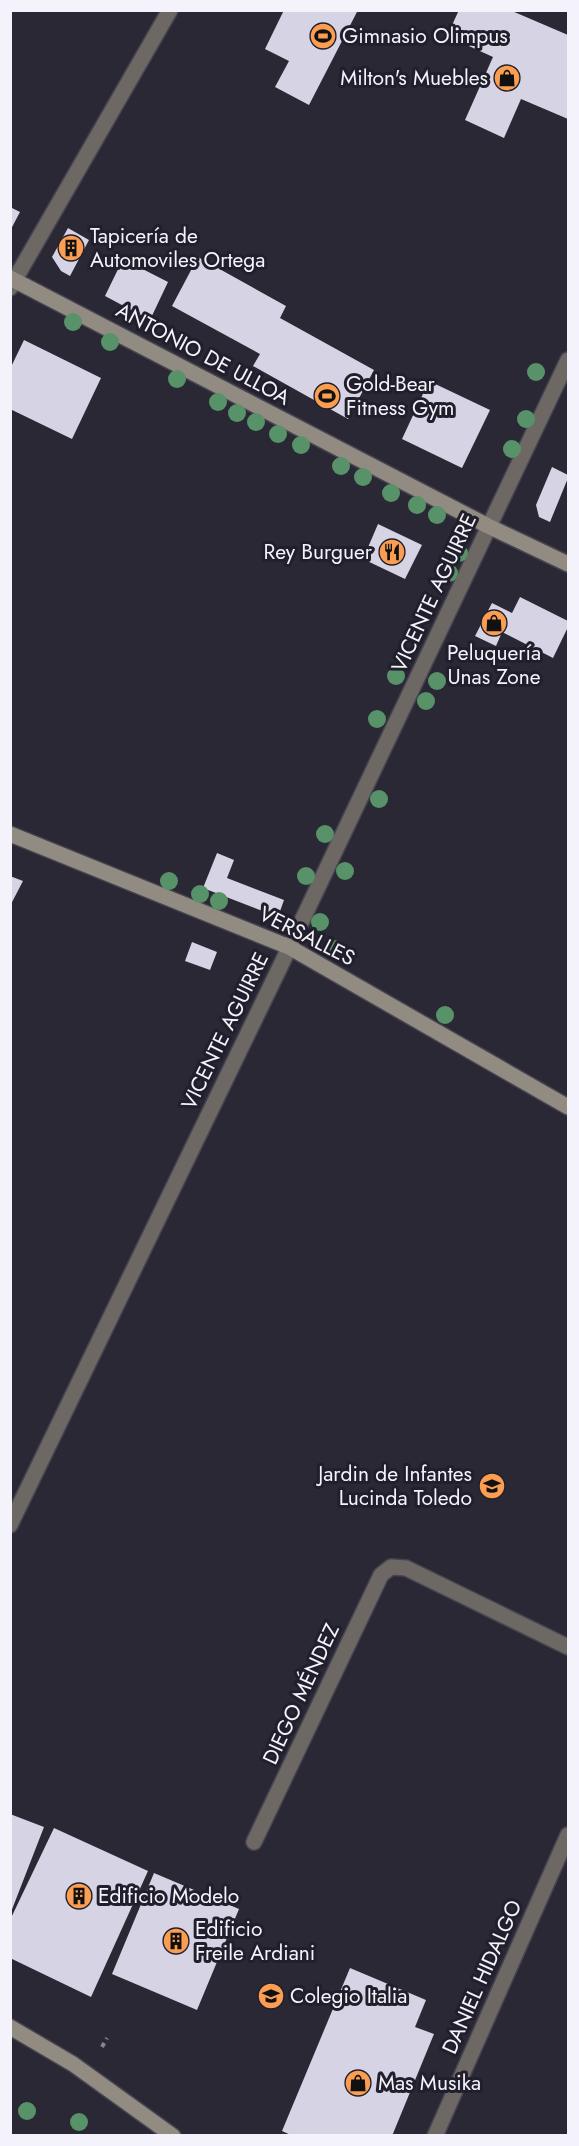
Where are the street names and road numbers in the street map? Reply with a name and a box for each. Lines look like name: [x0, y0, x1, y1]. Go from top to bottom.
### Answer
street label: ANTONIO DE ULLOA: [111, 295, 295, 413]
street label: VICENTE AGUIRRE: [384, 509, 484, 677]
street label: VERSALLES: [254, 899, 360, 973]
street label: VICENTE AGUIRRE: [174, 947, 276, 1115]
street label: DIEGO MÉNDEZ: [255, 1618, 347, 1769]
street label: DANIEL HIDALGO: [435, 1895, 529, 2059]

